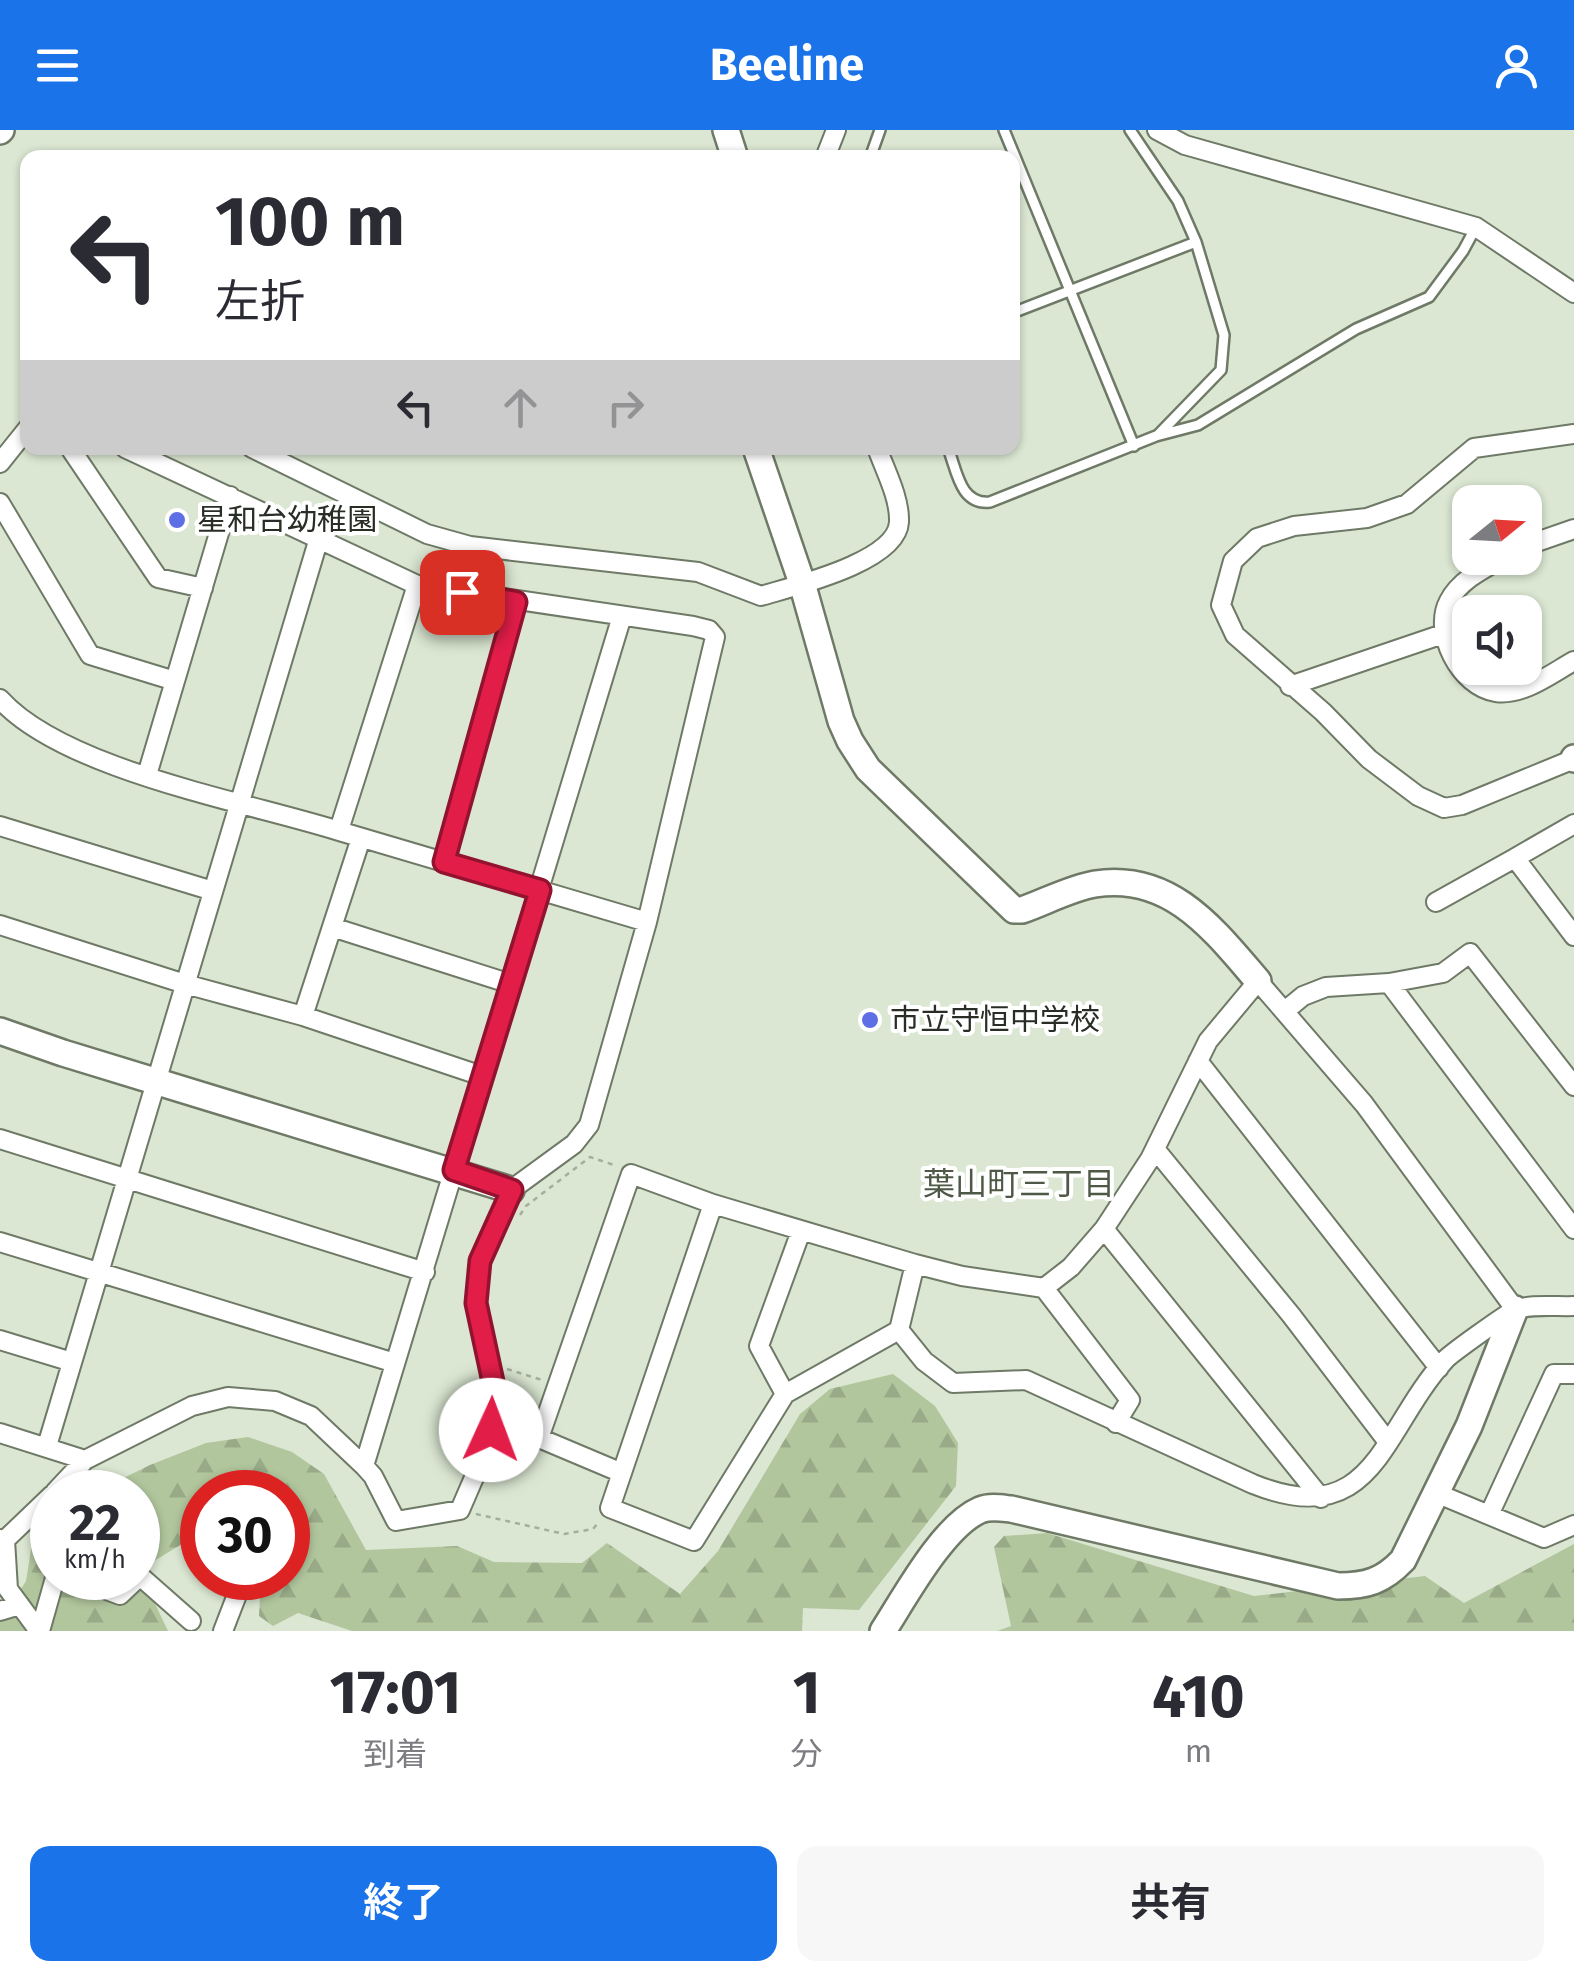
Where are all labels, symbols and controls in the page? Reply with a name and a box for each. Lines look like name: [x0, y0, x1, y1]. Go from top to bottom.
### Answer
icon: menu: [30, 38, 85, 93]
text: Beeline: [710, 38, 864, 92]
icon: person: [1489, 38, 1544, 93]
text: 100 m: [215, 180, 405, 264]
icon: left: [50, 190, 180, 320]
text: 左折: [215, 275, 305, 329]
icon: left: [388, 380, 443, 435]
icon: ahead: [493, 380, 548, 435]
icon: right: [598, 380, 653, 435]
north arrow: [1452, 485, 1542, 575]
map controls: [1452, 485, 1542, 685]
place label: 星和台幼稚園: [197, 502, 377, 538]
marker: 星和台幼稚園: [166, 509, 188, 531]
pin: [420, 550, 505, 635]
icon: arrive: [435, 565, 490, 620]
button: sound: [1452, 595, 1542, 685]
place label: 市立守恒中学校: [890, 1002, 1100, 1038]
marker: 市立守恒中学校: [859, 1009, 881, 1031]
district label: 葉山町三丁目: [923, 1165, 1115, 1203]
position arrow: [439, 1378, 543, 1482]
speed limit sign: 30: [180, 1470, 310, 1600]
text: 22: [69, 1493, 121, 1553]
text: km/h: [64, 1545, 126, 1575]
text: 17:01: [329, 1657, 461, 1729]
text: 1: [793, 1657, 821, 1729]
text: 410: [1152, 1661, 1245, 1733]
text: m: [1185, 1732, 1212, 1770]
text: 到着: [363, 1735, 427, 1773]
text: 分: [791, 1735, 823, 1773]
button: 終了: [30, 1846, 777, 1961]
button: 共有: [797, 1846, 1544, 1961]

